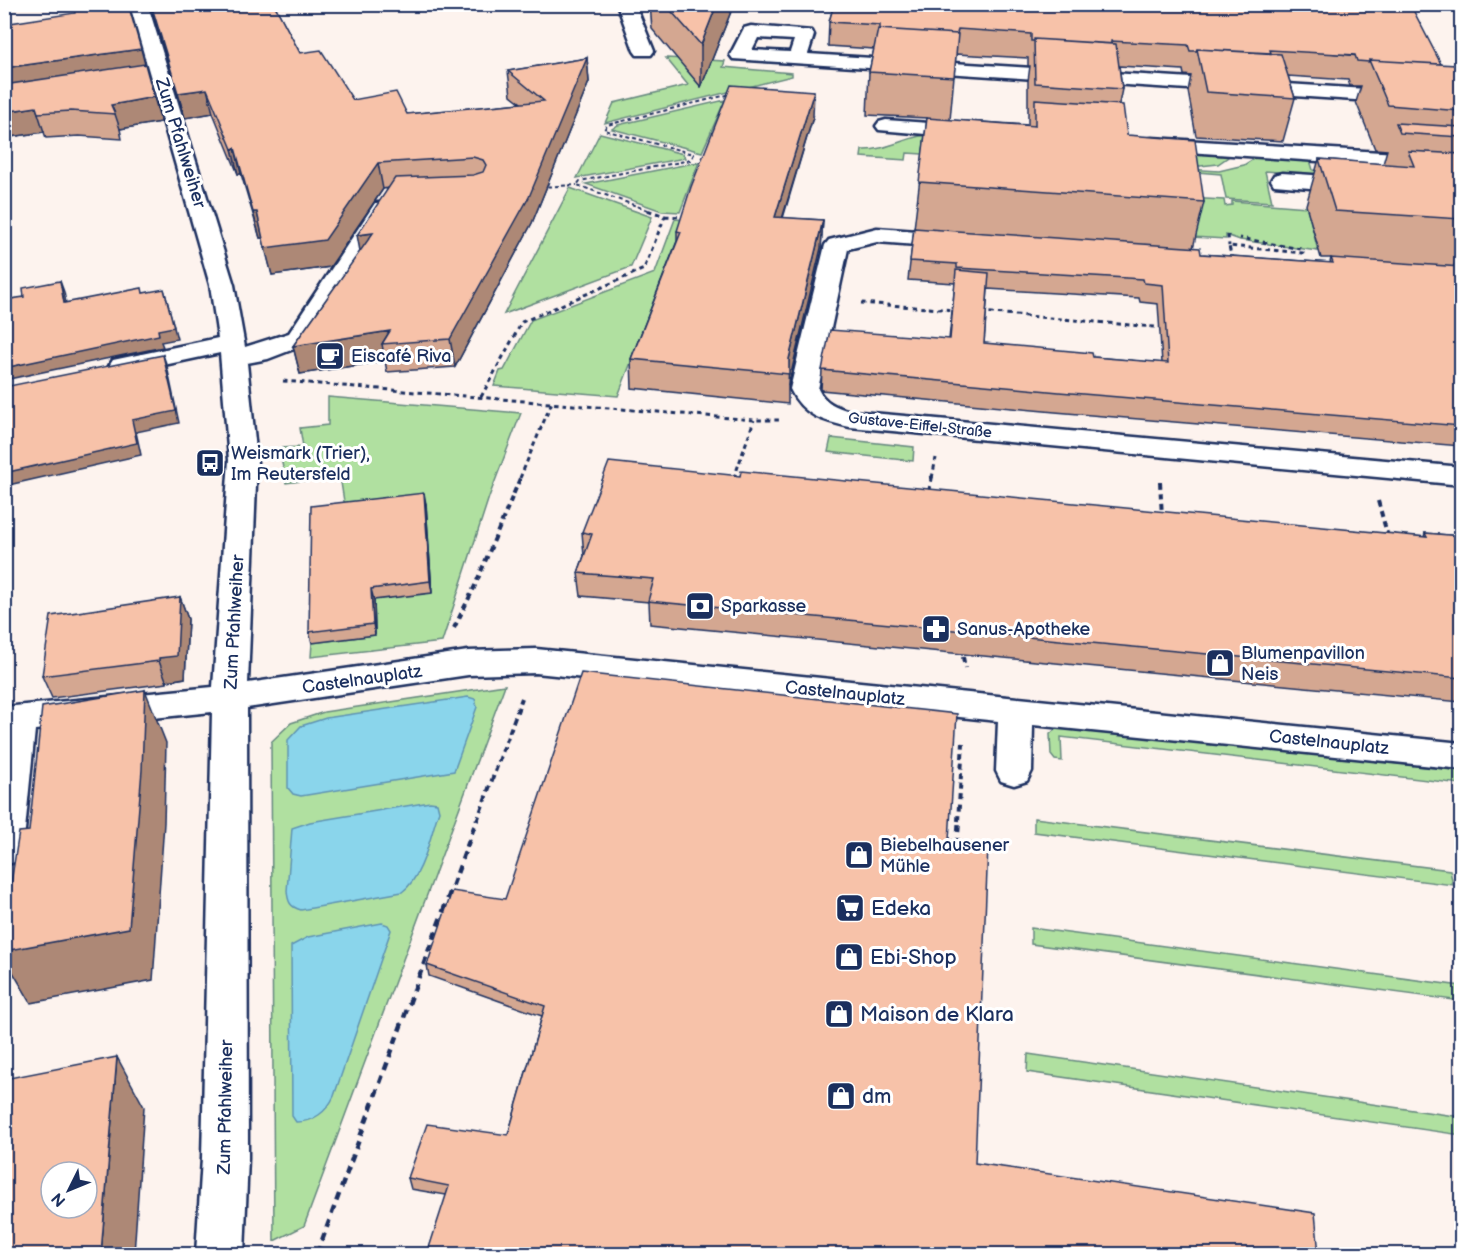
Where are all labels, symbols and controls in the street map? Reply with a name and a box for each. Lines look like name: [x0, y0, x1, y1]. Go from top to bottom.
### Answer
street label: Zum Pfahlweiher: [150, 75, 210, 211]
cafe icon: Eiscafé Riva: [314, 340, 346, 372]
place label: Eiscafé Riva: [351, 346, 451, 367]
street label: Gustave-Eiffel-Straße: [847, 409, 993, 442]
place label: Weismark (Trier), Im Reutersfeld: [231, 443, 370, 485]
bus stop icon: Weismark (Trier), Im Reutersfeld: [194, 447, 226, 479]
street label: Zum Pfahlweiher: [220, 554, 249, 691]
bank icon: Sparkasse: [684, 590, 716, 622]
place label: Sparkasse: [721, 596, 807, 617]
pharmacy icon: Sanus-Apotheke: [920, 613, 952, 645]
place label: Sanus-Apotheke: [957, 619, 1091, 640]
place label: Blumenpavillon Neis: [1241, 643, 1365, 685]
shop icon: Blumenpavillon Neis: [1204, 647, 1236, 679]
street label: Castelnauplatz: [301, 661, 424, 698]
street label: Castelnauplatz: [784, 677, 906, 710]
street label: Castelnauplatz: [1268, 726, 1390, 759]
place label: Biebelhausener Mühle: [880, 835, 1010, 877]
shop icon: Biebelhausener Mühle: [843, 839, 875, 871]
supermarket icon: Edeka: [834, 892, 866, 924]
place label: Edeka: [871, 896, 931, 921]
shop icon: Ebi-Shop: [833, 941, 865, 973]
place label: Ebi-Shop: [870, 945, 957, 970]
shop icon: Maison de Klara: [823, 998, 855, 1030]
place label: Maison de Klara: [860, 1002, 1014, 1027]
street label: Zum Pfahlweiher: [214, 1039, 237, 1176]
shop icon: dm: [825, 1080, 857, 1112]
place label: dm: [862, 1084, 891, 1109]
north arrow: [39, 1160, 99, 1220]
text: N: [48, 1188, 70, 1210]

